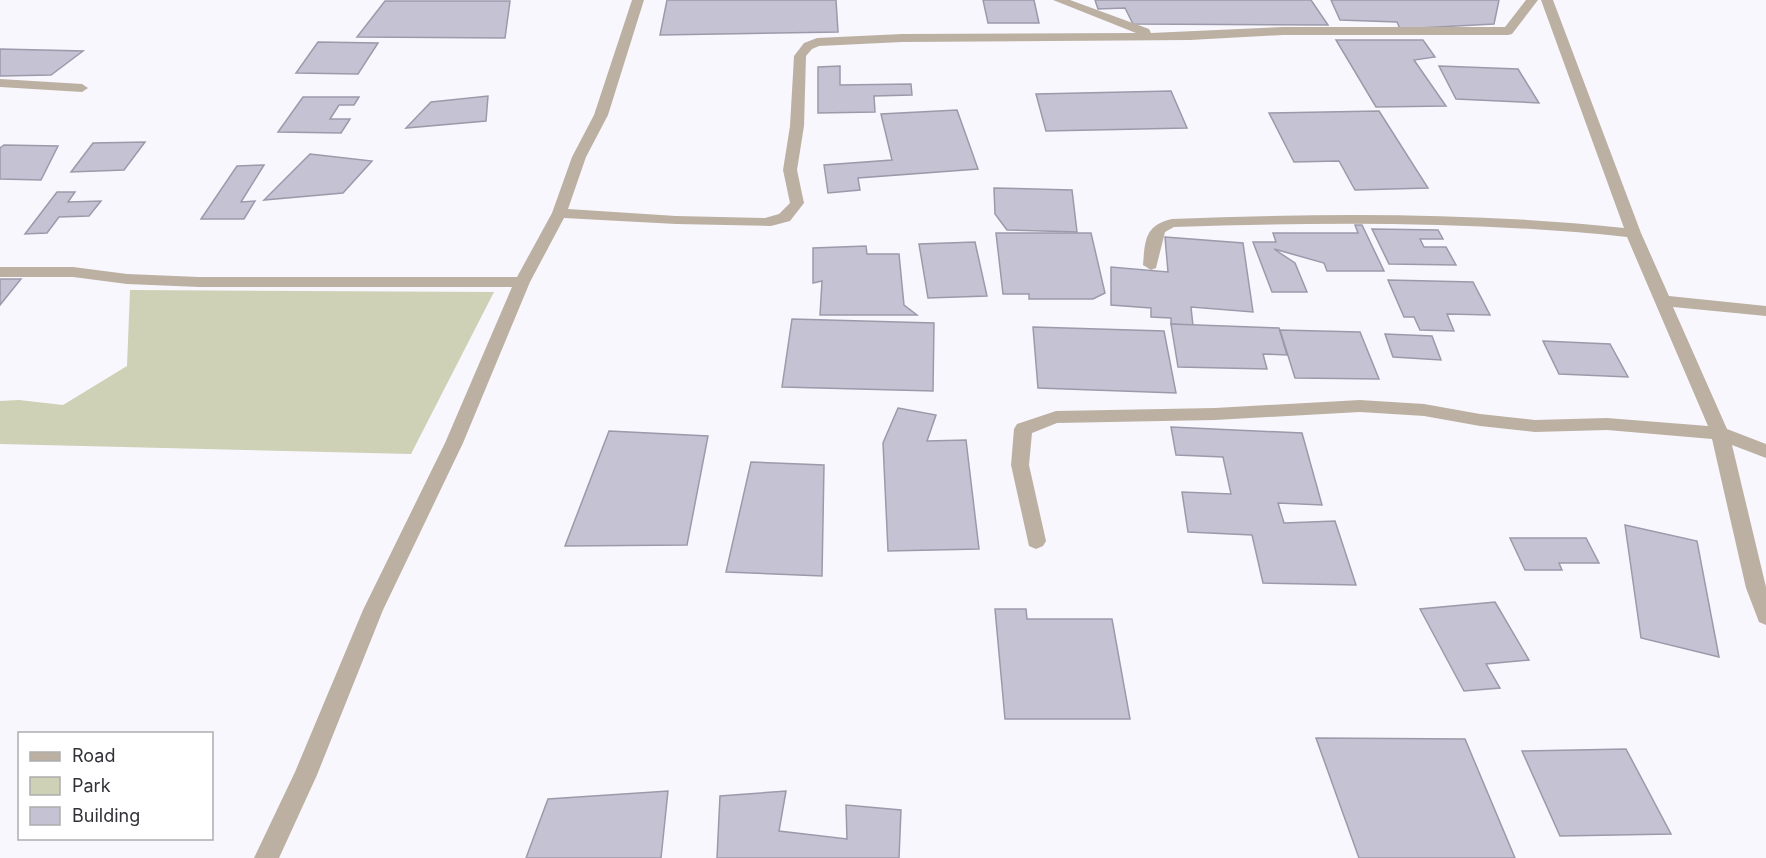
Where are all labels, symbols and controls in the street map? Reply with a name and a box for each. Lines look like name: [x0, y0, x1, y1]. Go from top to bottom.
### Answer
legend: [18, 732, 213, 840]
text: Road: [72, 745, 115, 766]
text: Park: [72, 775, 111, 796]
text: Building: [72, 805, 140, 826]

